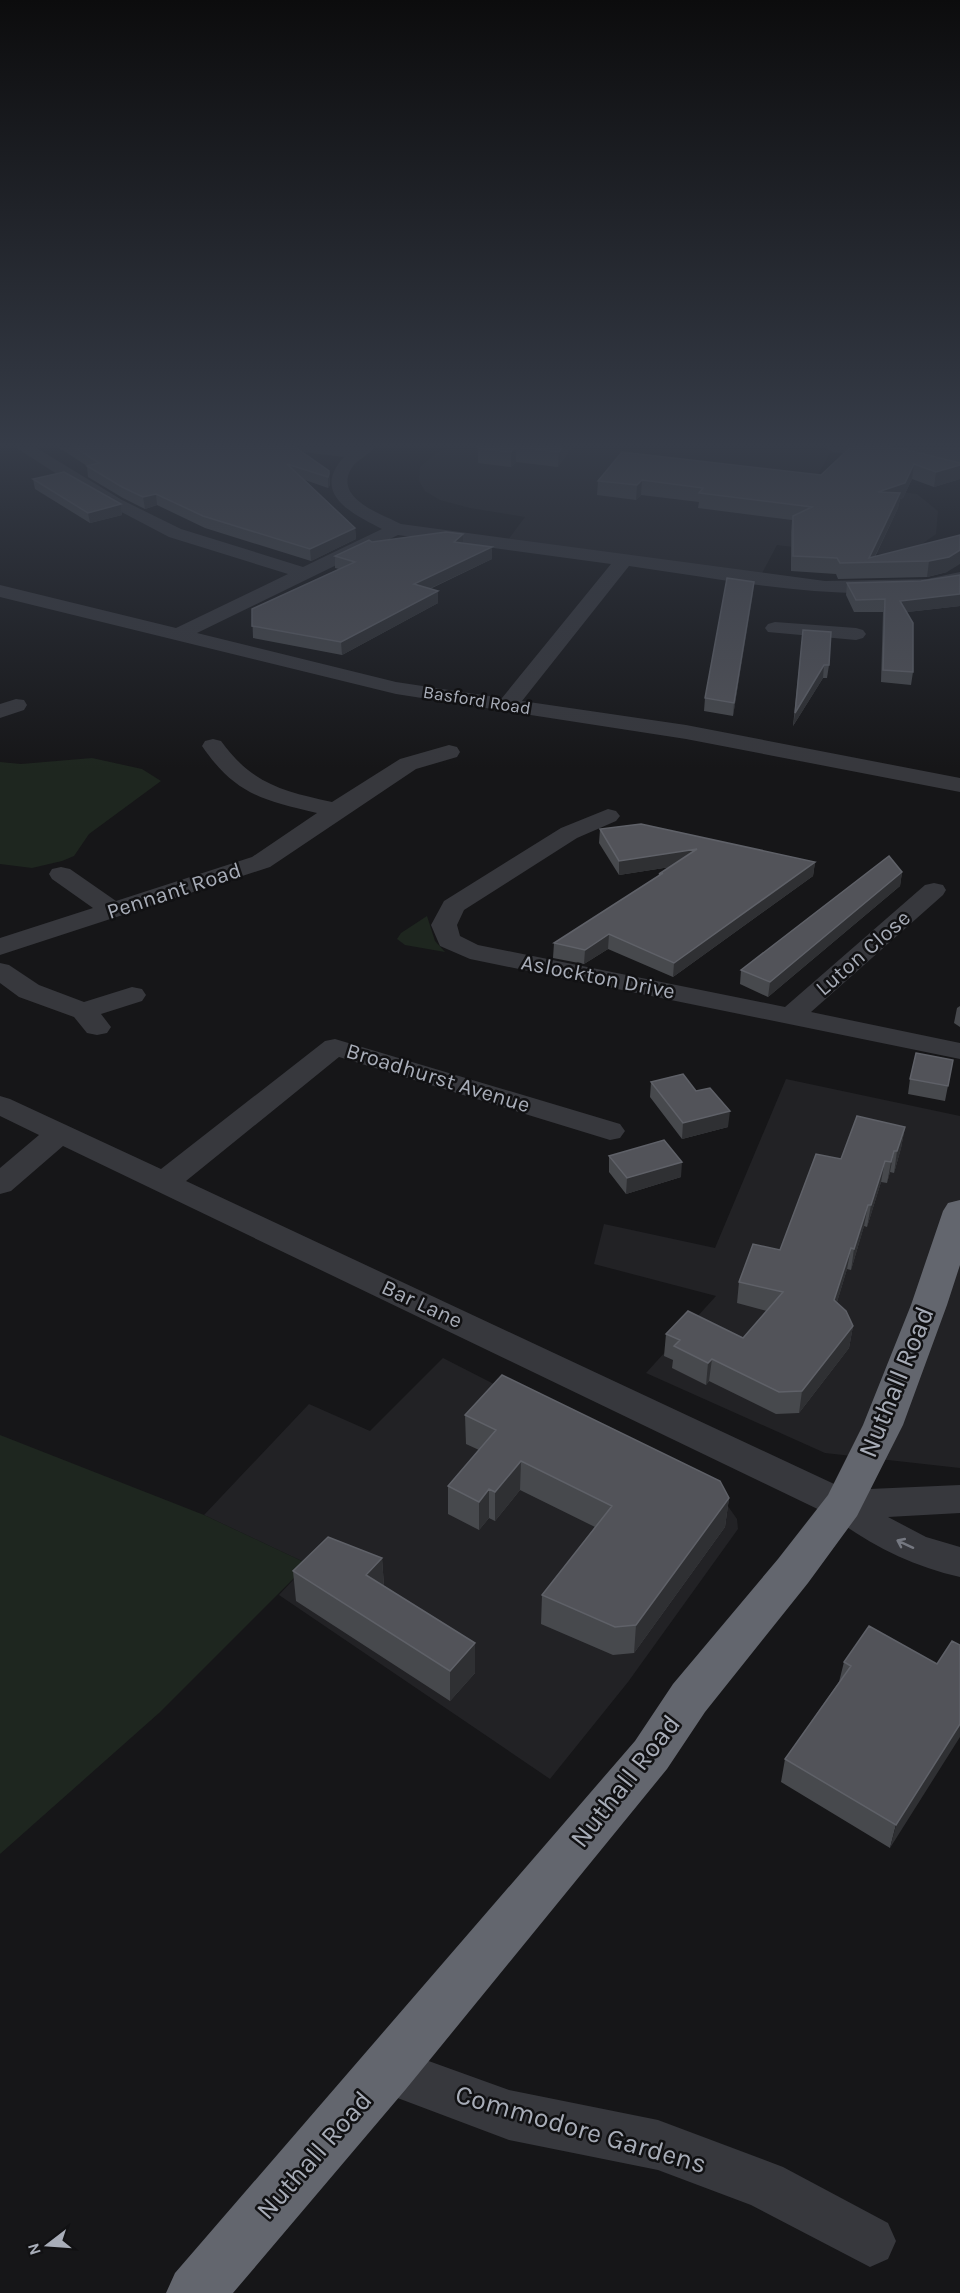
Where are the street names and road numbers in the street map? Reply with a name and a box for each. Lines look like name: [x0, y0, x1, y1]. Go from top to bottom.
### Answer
street label: Basford Road: [421, 681, 533, 719]
street label: Pennant Road: [104, 857, 244, 925]
street label: Luton Close: [810, 905, 916, 1001]
street label: Aslockton Drive: [519, 949, 677, 1005]
street label: Broadhurst Avenue: [343, 1038, 533, 1118]
street label: Bar Lane: [378, 1274, 466, 1334]
street label: Nuthall Road: [851, 1302, 941, 1462]
street label: Nuthall Road: [563, 1708, 687, 1854]
street label: Commodore Gardens: [452, 2078, 710, 2180]
street label: Nuthall Road: [249, 2084, 379, 2226]

